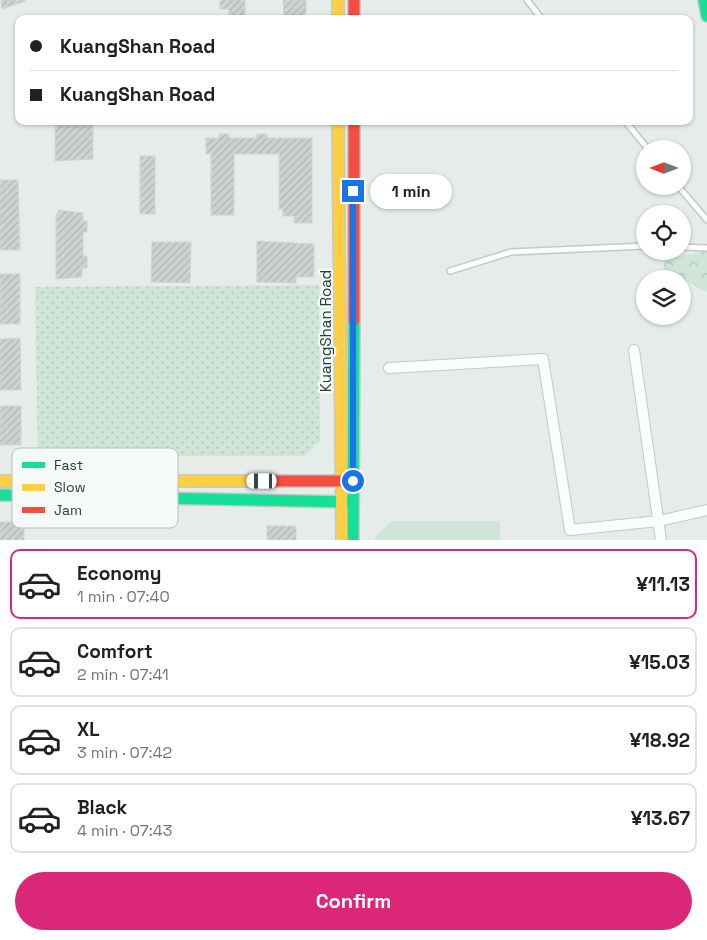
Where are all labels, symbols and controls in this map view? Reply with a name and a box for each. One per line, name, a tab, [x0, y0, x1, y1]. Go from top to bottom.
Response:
text: KuangShan Road	[60, 34, 215, 59]
text: KuangShan Road	[60, 82, 215, 107]
north arrow	[636, 140, 691, 195]
map controls	[636, 140, 691, 325]
callout: 1 min	[370, 174, 453, 208]
route end	[342, 180, 364, 202]
text: 1 min	[391, 181, 431, 202]
button: locate	[636, 205, 691, 260]
street label: KuangShan Road	[316, 270, 335, 392]
button: layers	[636, 270, 691, 325]
legend	[12, 448, 178, 528]
text: Fast	[54, 456, 83, 474]
route start	[342, 470, 364, 492]
car	[247, 474, 277, 489]
text: Slow	[54, 478, 86, 496]
text: Jam	[54, 501, 82, 519]
text: Economy	[77, 561, 161, 586]
icon: car	[17, 562, 62, 607]
text: ¥11.13	[636, 572, 690, 597]
text: 1 min · 07:40	[77, 586, 170, 607]
text: Comfort	[77, 639, 153, 664]
icon: car	[17, 640, 62, 685]
text: ¥15.03	[629, 650, 690, 675]
text: 2 min · 07:41	[77, 664, 169, 685]
text: XL	[77, 717, 100, 742]
icon: car	[17, 718, 62, 763]
text: ¥18.92	[630, 728, 690, 753]
text: 3 min · 07:42	[77, 742, 172, 763]
text: Black	[77, 795, 127, 820]
icon: car	[17, 796, 62, 841]
text: ¥13.67	[631, 806, 690, 831]
text: 4 min · 07:43	[77, 820, 173, 841]
button: Confirm	[15, 872, 692, 930]

